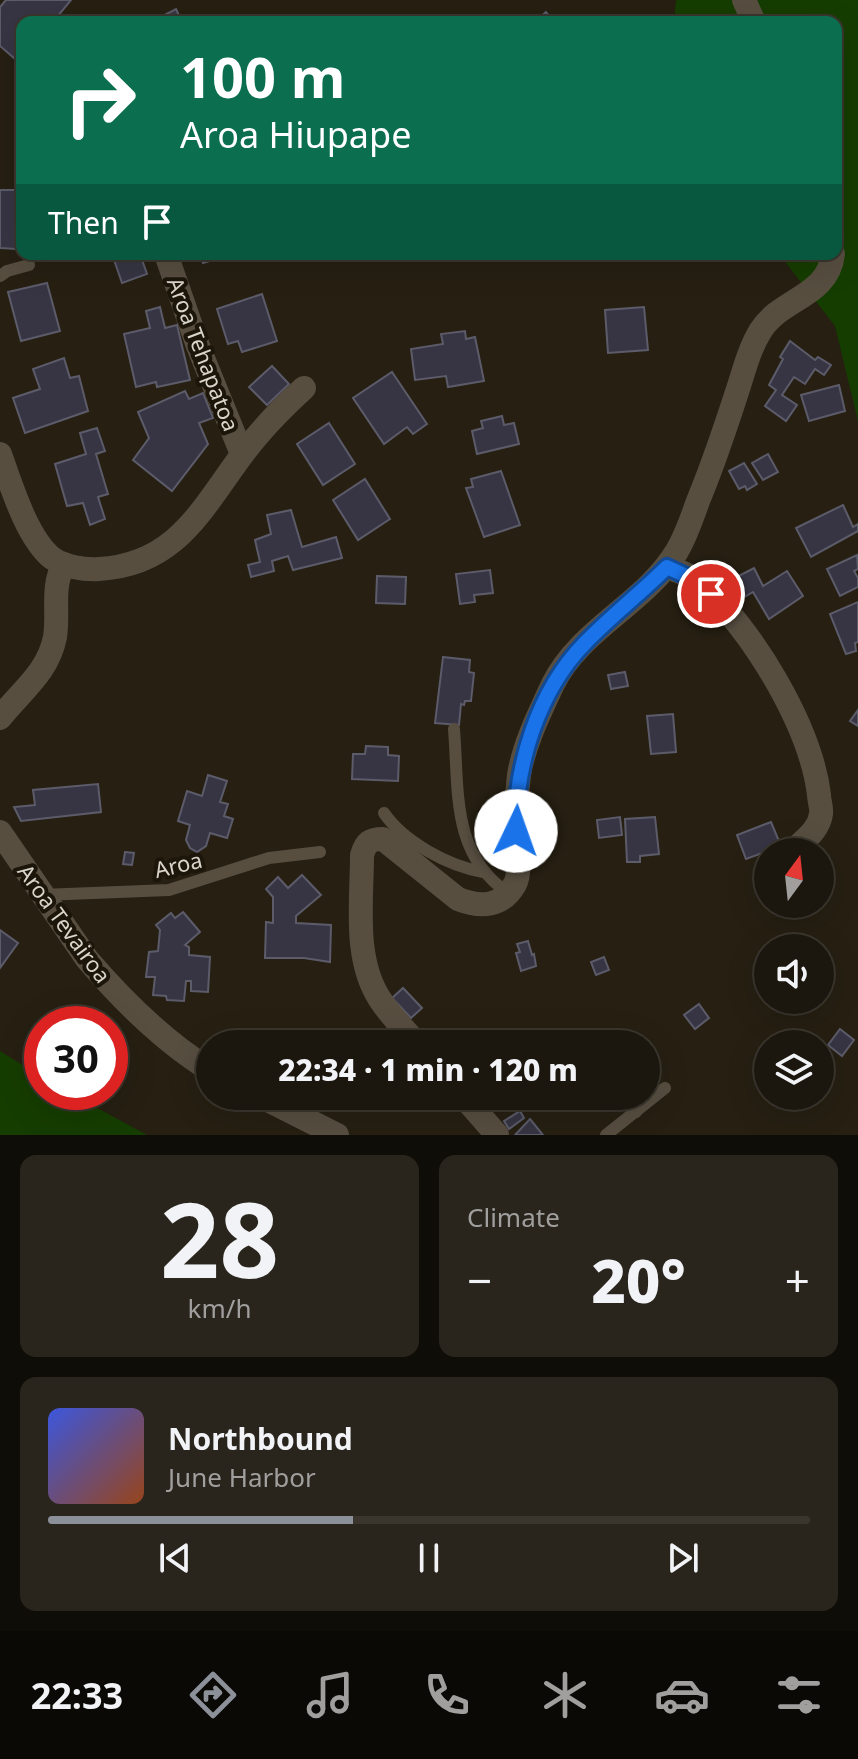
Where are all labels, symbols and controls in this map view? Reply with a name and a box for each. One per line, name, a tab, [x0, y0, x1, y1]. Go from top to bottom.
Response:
text: 100 m	[180, 38, 345, 114]
icon: right	[48, 48, 152, 152]
text: Aroa Hiupape	[180, 110, 411, 159]
icon: arrive	[135, 200, 179, 244]
text: Then	[48, 202, 119, 243]
street label: Aroa Tehapatoa	[161, 273, 247, 435]
pin	[677, 560, 745, 628]
icon: arrive	[689, 572, 733, 616]
position arrow	[474, 789, 558, 873]
north arrow	[754, 838, 834, 918]
map controls	[754, 838, 834, 1110]
street label: Aroa	[151, 844, 205, 884]
street label: Aroa Tevairoa	[12, 857, 118, 989]
button: sound	[754, 934, 834, 1014]
speed limit sign: 30	[24, 1006, 128, 1110]
button: layers	[754, 1030, 834, 1110]
text: 22:34 · 1 min · 120 m	[278, 1049, 578, 1090]
text: 28	[160, 1167, 279, 1308]
text: Climate	[467, 1199, 560, 1235]
text: 20°	[591, 1239, 686, 1321]
text: −	[467, 1250, 492, 1310]
text: +	[785, 1250, 810, 1310]
text: km/h	[188, 1290, 251, 1326]
text: Northbound	[168, 1418, 353, 1459]
text: June Harbor	[168, 1459, 316, 1495]
icon: previous	[153, 1536, 197, 1580]
icon: pause	[407, 1536, 451, 1580]
icon: next	[661, 1536, 705, 1580]
icon: directions	[185, 1667, 241, 1723]
icon: music	[302, 1667, 358, 1723]
icon: phone	[419, 1667, 475, 1723]
icon: climate	[537, 1667, 593, 1723]
icon: car	[654, 1667, 710, 1723]
icon: filters	[771, 1667, 827, 1723]
text: 22:33	[31, 1671, 123, 1720]

